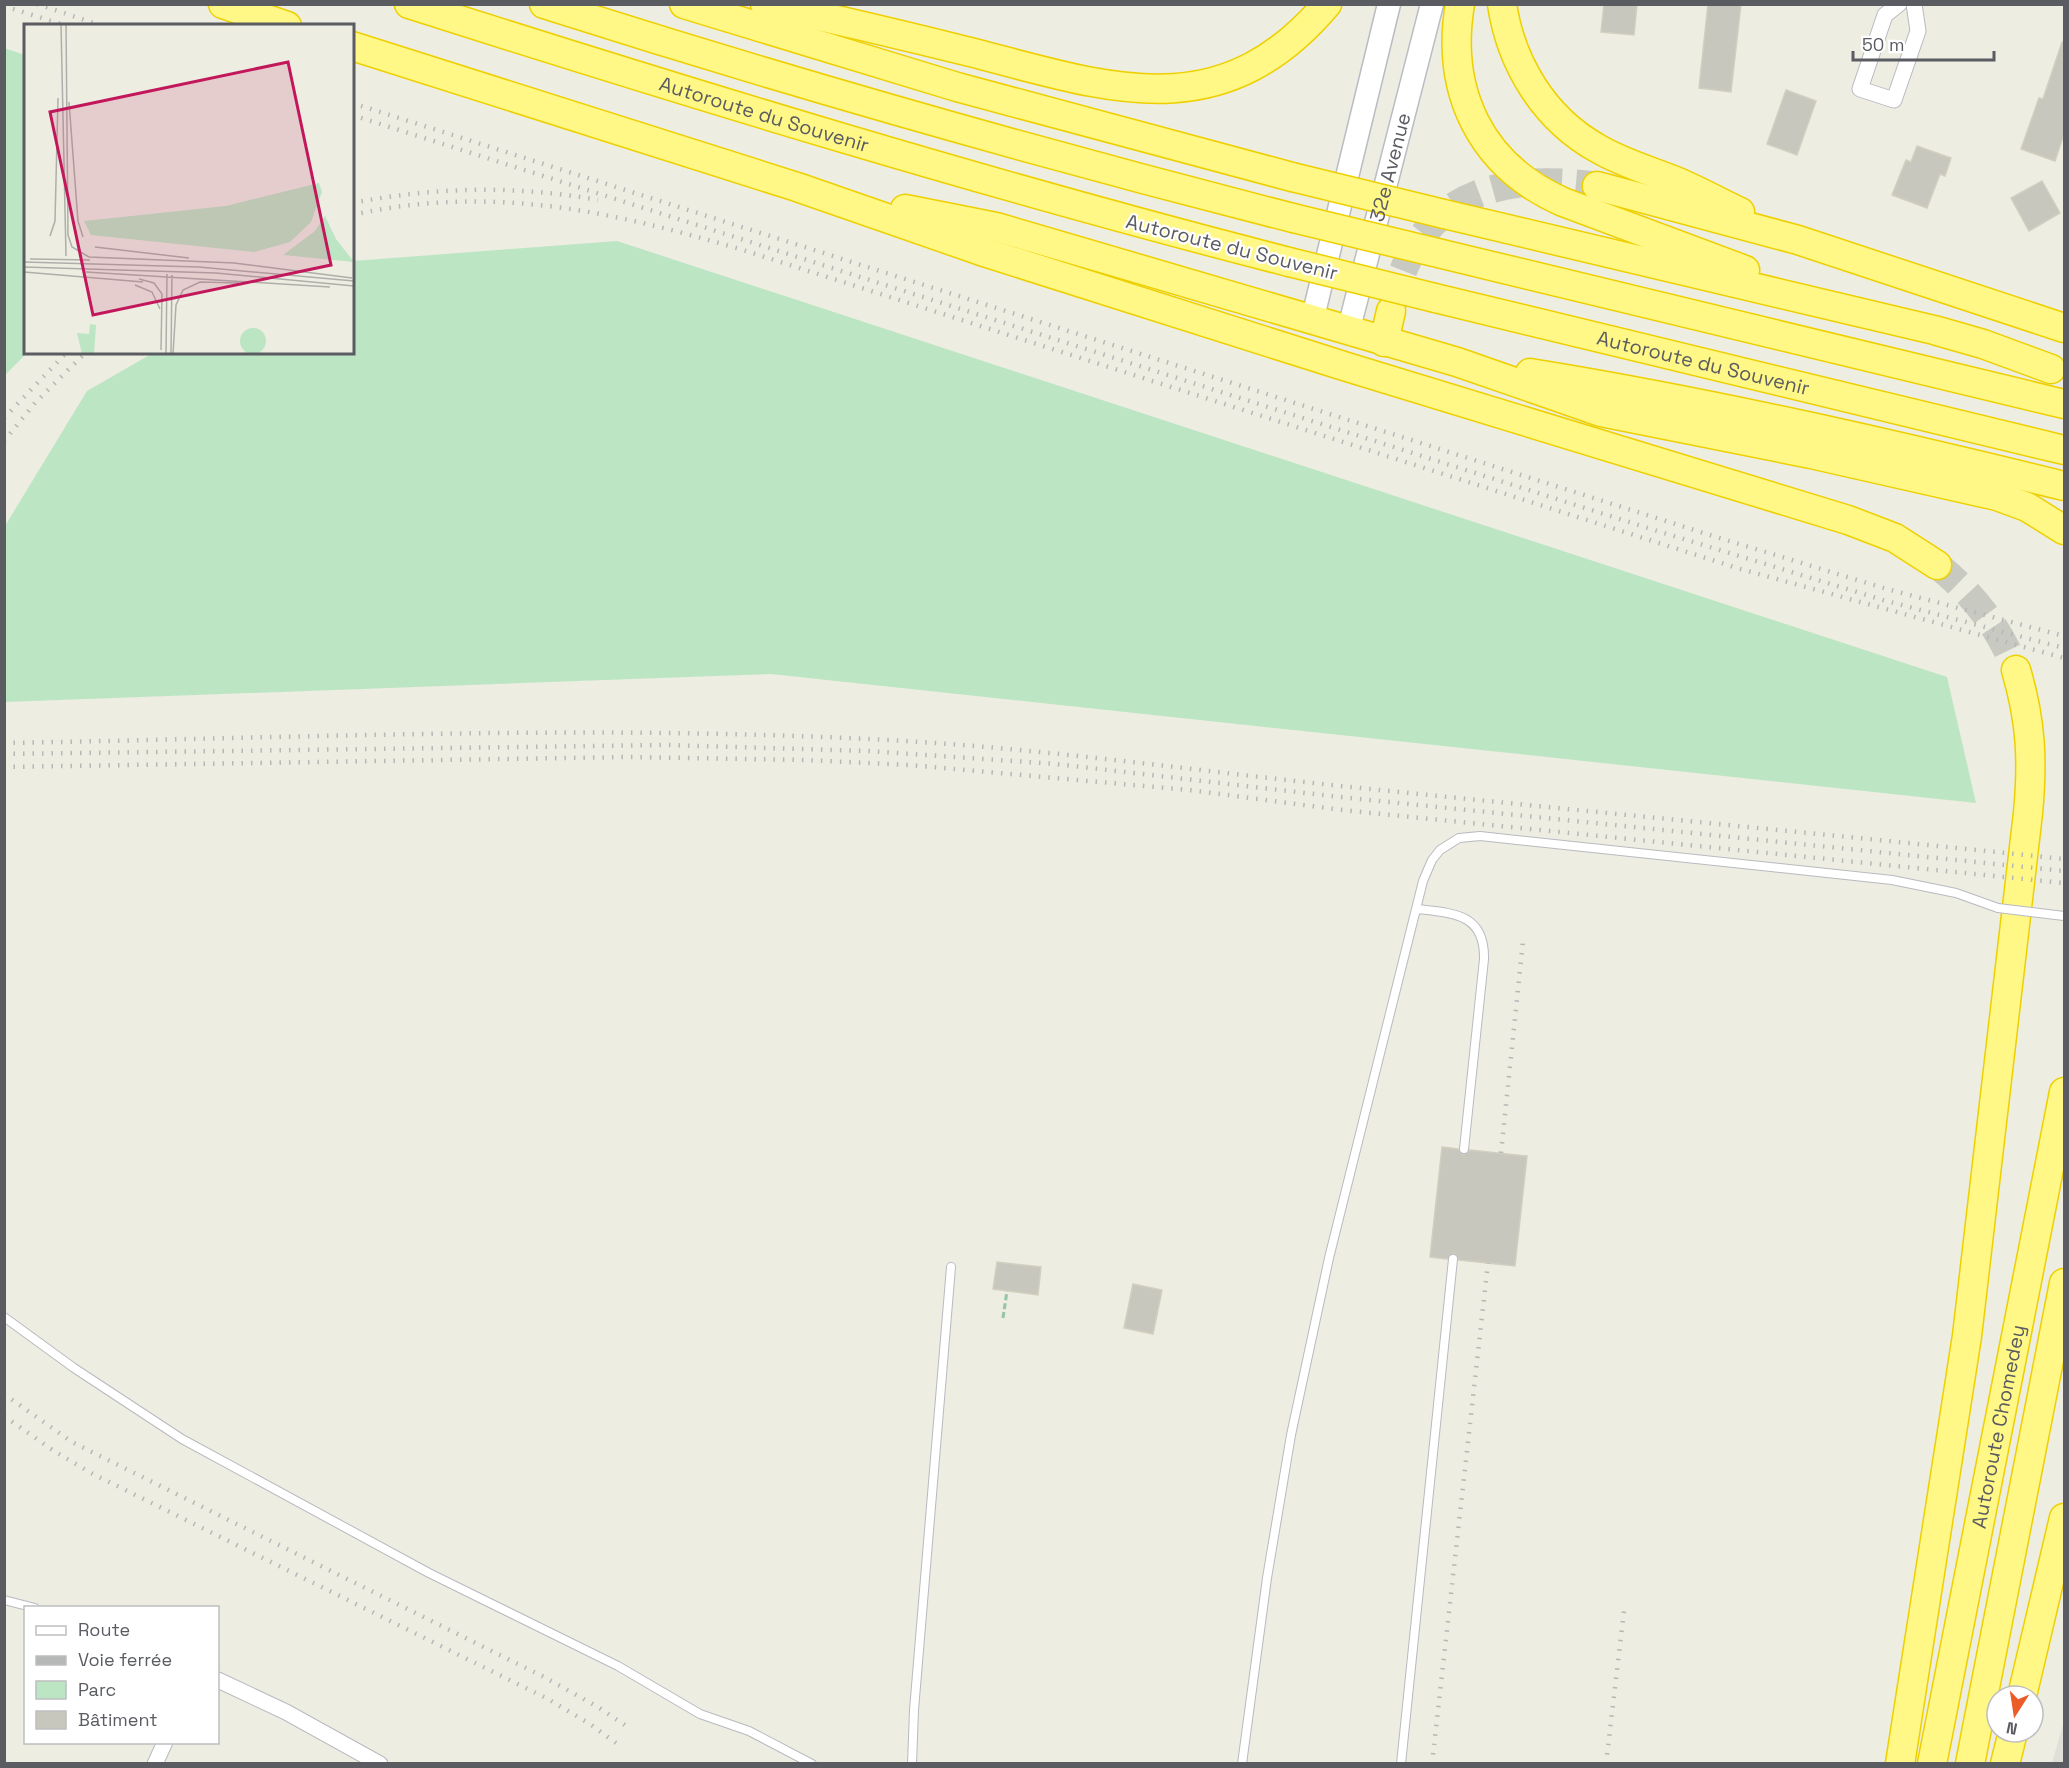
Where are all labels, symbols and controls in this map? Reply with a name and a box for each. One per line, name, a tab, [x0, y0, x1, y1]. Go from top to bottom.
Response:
inset map	[24, 24, 354, 354]
scale bar	[1853, 24, 1994, 62]
text: 50 m	[1862, 33, 1904, 56]
street label: Autoroute du Souvenir	[656, 70, 872, 158]
street label: 32e Avenue	[1364, 110, 1417, 225]
street label: Autoroute du Souvenir	[1123, 208, 1341, 286]
street label: Autoroute du Souvenir	[1594, 325, 1812, 401]
street label: Autoroute Chomedey	[1966, 1322, 2031, 1531]
legend	[24, 1606, 219, 1744]
text: Route	[78, 1618, 130, 1641]
text: Voie ferrée	[78, 1648, 172, 1671]
text: Parc	[78, 1678, 116, 1701]
north arrow	[1985, 1684, 2045, 1744]
text: Bâtiment	[78, 1708, 158, 1731]
text: N	[2005, 1717, 2019, 1740]

